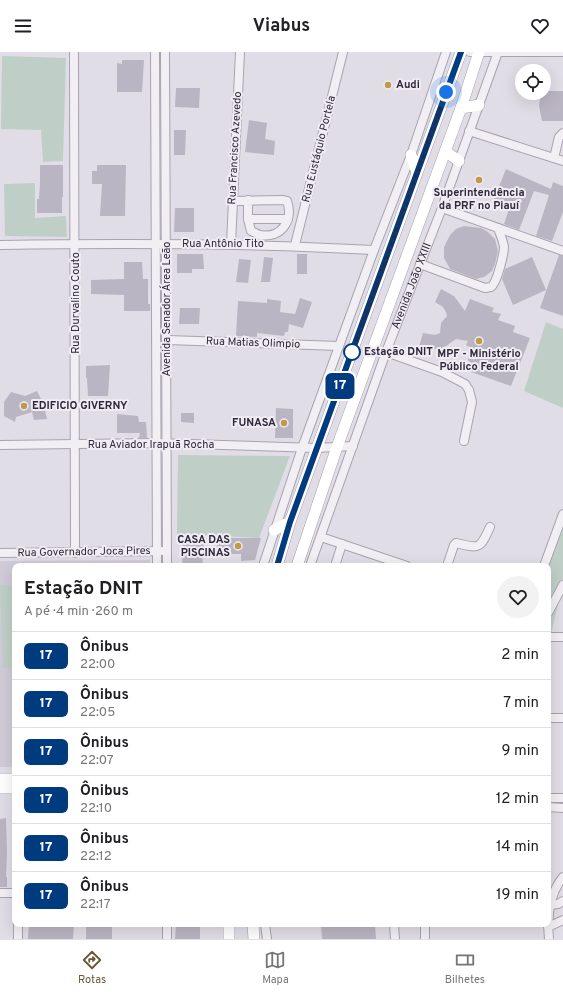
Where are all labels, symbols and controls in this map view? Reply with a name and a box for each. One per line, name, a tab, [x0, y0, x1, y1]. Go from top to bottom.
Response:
icon: menu	[12, 15, 34, 37]
text: Viabus	[253, 15, 310, 38]
icon: heart	[529, 15, 551, 37]
map controls	[515, 64, 551, 100]
button: locate	[515, 64, 551, 100]
place label: Audi	[396, 78, 420, 92]
marker: Audi	[383, 80, 393, 90]
your location	[436, 82, 456, 102]
street label: Rua Francisco Azevedo	[225, 91, 245, 205]
street label: Rua Eustáquio Portela	[299, 94, 339, 204]
marker: Superintendência da PRF no Piauí	[474, 175, 484, 185]
place label: Superintendência da PRF no Piauí	[433, 186, 525, 213]
street label: Rua Antônio Tito	[182, 237, 264, 251]
street label: Avenida Senador Área Leão	[159, 241, 174, 377]
street label: Avenida João XXIII	[389, 241, 435, 331]
street label: Rua Durvalino Couto	[69, 252, 83, 354]
street label: Rua Matias Olimpio	[206, 334, 300, 352]
marker: MPF - Ministério Público Federal	[474, 336, 484, 346]
marker: Estação DNIT	[343, 343, 361, 361]
place label: Estação DNIT	[364, 345, 433, 359]
place label: MPF - Ministério Público Federal	[437, 347, 521, 374]
line badge: 17	[322, 373, 358, 399]
text: 17	[333, 377, 347, 394]
place label: EDIFICIO GIVERNY	[32, 399, 128, 413]
marker: EDIFICIO GIVERNY	[19, 401, 29, 411]
place label: FUNASA	[232, 416, 276, 430]
marker: FUNASA	[279, 418, 289, 428]
street label: Rua Aviador Irapuã Rocha	[88, 438, 214, 452]
place label: CASA DAS PISCINAS	[177, 533, 230, 560]
marker: CASA DAS PISCINAS	[233, 541, 243, 551]
street label: Rua Governador Joca Pires	[17, 544, 151, 560]
button: heart	[497, 576, 539, 618]
text: Estação DNIT	[24, 577, 143, 601]
text: A pé · 4 min · 260 m	[24, 604, 133, 620]
text: Ônibus	[80, 638, 129, 657]
text: 2 min	[501, 646, 539, 665]
text: 17	[39, 647, 53, 664]
text: 22:00	[80, 657, 115, 673]
text: Ônibus	[80, 686, 129, 705]
text: 7 min	[503, 694, 539, 713]
text: 17	[39, 695, 53, 712]
text: 22:05	[80, 705, 115, 721]
text: Ônibus	[80, 734, 129, 753]
text: 9 min	[502, 742, 539, 761]
text: 17	[39, 743, 53, 760]
text: 22:07	[80, 753, 114, 769]
text: Ônibus	[80, 782, 129, 801]
text: 12 min	[496, 790, 539, 809]
text: 17	[39, 791, 53, 808]
text: 22:10	[80, 801, 112, 817]
text: Ônibus	[80, 830, 129, 849]
text: 14 min	[496, 838, 539, 857]
text: 17	[39, 839, 53, 856]
text: 22:12	[80, 849, 112, 865]
text: Ônibus	[80, 878, 129, 897]
text: 19 min	[496, 886, 539, 905]
text: 17	[39, 887, 53, 904]
text: 22:17	[80, 897, 110, 913]
tab: Rotas	[78, 949, 106, 987]
tab: Mapa	[262, 949, 289, 987]
tab: Bilhetes	[445, 949, 485, 987]

